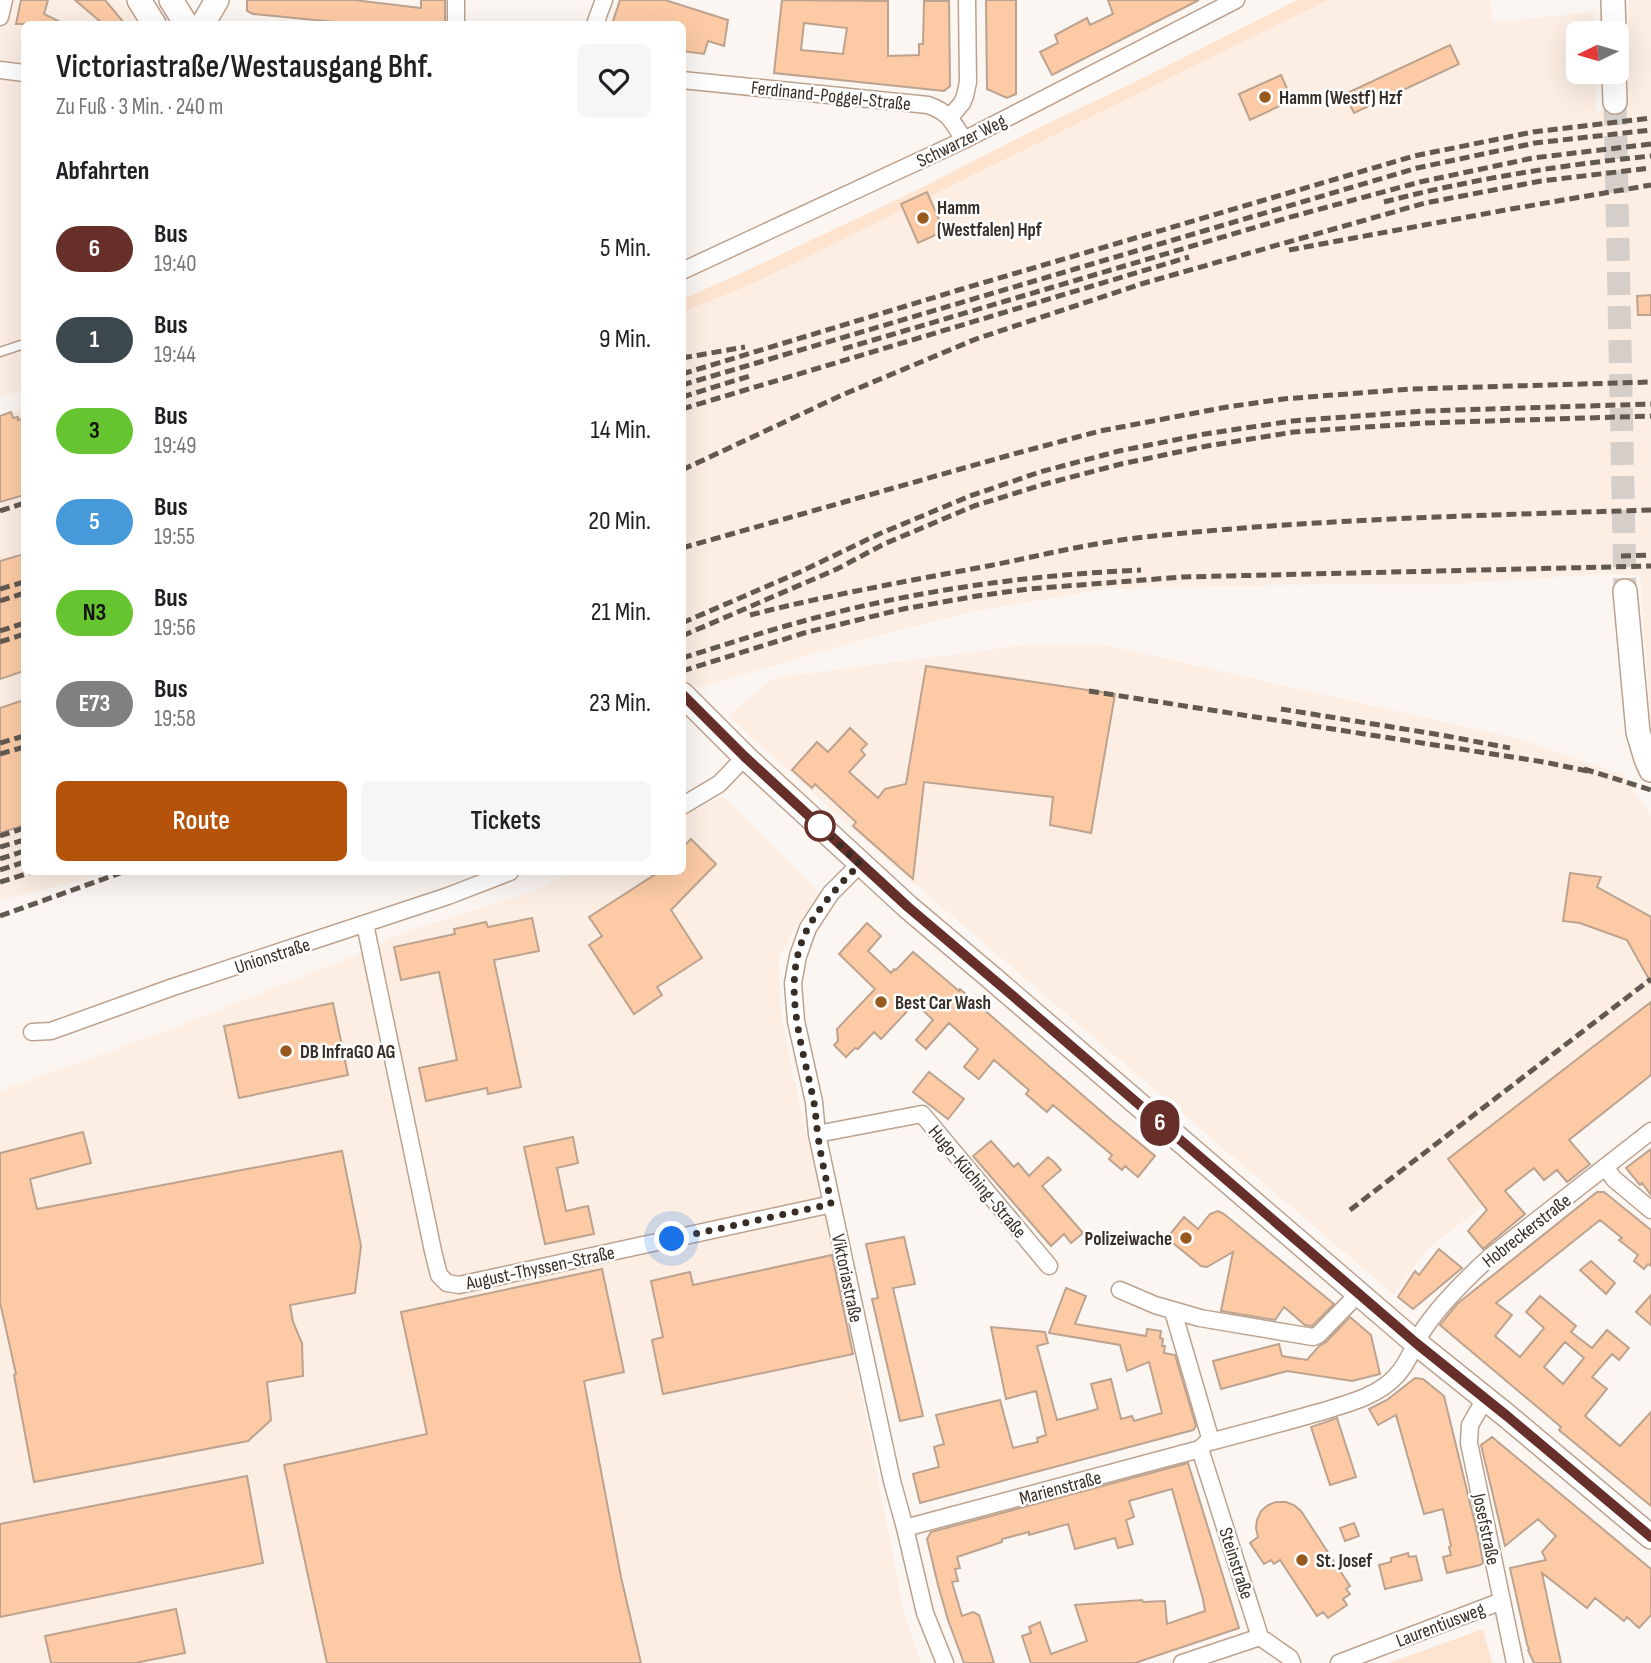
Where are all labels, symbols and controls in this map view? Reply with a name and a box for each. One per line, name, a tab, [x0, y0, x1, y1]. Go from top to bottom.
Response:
north arrow	[1566, 21, 1629, 84]
map controls	[1566, 21, 1629, 84]
button: heart	[577, 44, 651, 118]
text: Victoriastraße/Westausgang Bhf.	[56, 47, 433, 87]
street label: Ferdinand-Poggel-Straße	[750, 77, 912, 116]
place label: Hamm (Westf) Hzf	[1279, 87, 1403, 110]
marker: Hamm (Westf) Hzf	[1257, 89, 1273, 105]
text: Zu Fuß · 3 Min. · 240 m	[56, 93, 223, 121]
street label: Schwarzer Weg	[913, 110, 1011, 173]
text: Abfahrten	[56, 156, 149, 187]
place label: Hamm (Westfalen) Hpf	[937, 197, 1043, 242]
marker: Hamm (Westfalen) Hpf	[915, 210, 931, 226]
text: Bus	[154, 219, 188, 250]
text: 5 Min.	[600, 233, 651, 264]
text: 6	[89, 234, 100, 263]
text: 19:40	[154, 250, 196, 278]
text: Bus	[154, 310, 188, 341]
text: 9 Min.	[599, 324, 651, 355]
text: 1	[90, 325, 99, 354]
text: 19:44	[154, 341, 196, 369]
text: Bus	[154, 401, 188, 432]
text: 14 Min.	[591, 415, 651, 446]
text: 3	[89, 416, 100, 445]
text: 19:49	[154, 432, 196, 460]
text: Bus	[154, 492, 188, 523]
text: 20 Min.	[588, 506, 651, 537]
text: 5	[89, 507, 100, 536]
text: 19:55	[154, 523, 195, 551]
text: Bus	[154, 583, 188, 614]
text: 21 Min.	[591, 597, 651, 628]
text: N3	[83, 598, 106, 627]
text: 19:56	[154, 614, 196, 642]
text: Bus	[154, 674, 188, 705]
text: 23 Min.	[589, 688, 651, 719]
text: E73	[79, 689, 110, 718]
text: 19:58	[154, 705, 196, 733]
button: Route	[56, 781, 347, 861]
button: Tickets	[361, 781, 651, 861]
unlabelled marker	[805, 811, 835, 841]
street label: Unionstraße	[232, 933, 313, 979]
place label: Best Car Wash	[895, 992, 991, 1015]
marker: Best Car Wash	[873, 994, 889, 1010]
place label: DB InfraGO AG	[300, 1041, 395, 1064]
marker: DB InfraGO AG	[278, 1043, 294, 1059]
line badge: 6	[1137, 1100, 1183, 1146]
text: 6	[1154, 1108, 1166, 1137]
street label: Hugo-Küching-Straße	[923, 1121, 1031, 1243]
street label: Hobreckerstraße	[1478, 1189, 1576, 1273]
your location	[654, 1221, 689, 1256]
place label: Polizeiwache	[1085, 1228, 1172, 1251]
marker: Polizeiwache	[1178, 1230, 1194, 1246]
street label: Viktoriastraße	[826, 1232, 867, 1325]
street label: August-Thyssen-Straße	[463, 1241, 617, 1296]
street label: Marienstraße	[1017, 1466, 1104, 1510]
street label: Josefstraße	[1467, 1491, 1504, 1567]
street label: Steinstraße	[1213, 1525, 1258, 1602]
place label: St. Josef	[1316, 1550, 1373, 1573]
marker: St. Josef	[1294, 1552, 1310, 1568]
street label: Laurentiusweg	[1393, 1598, 1489, 1653]

